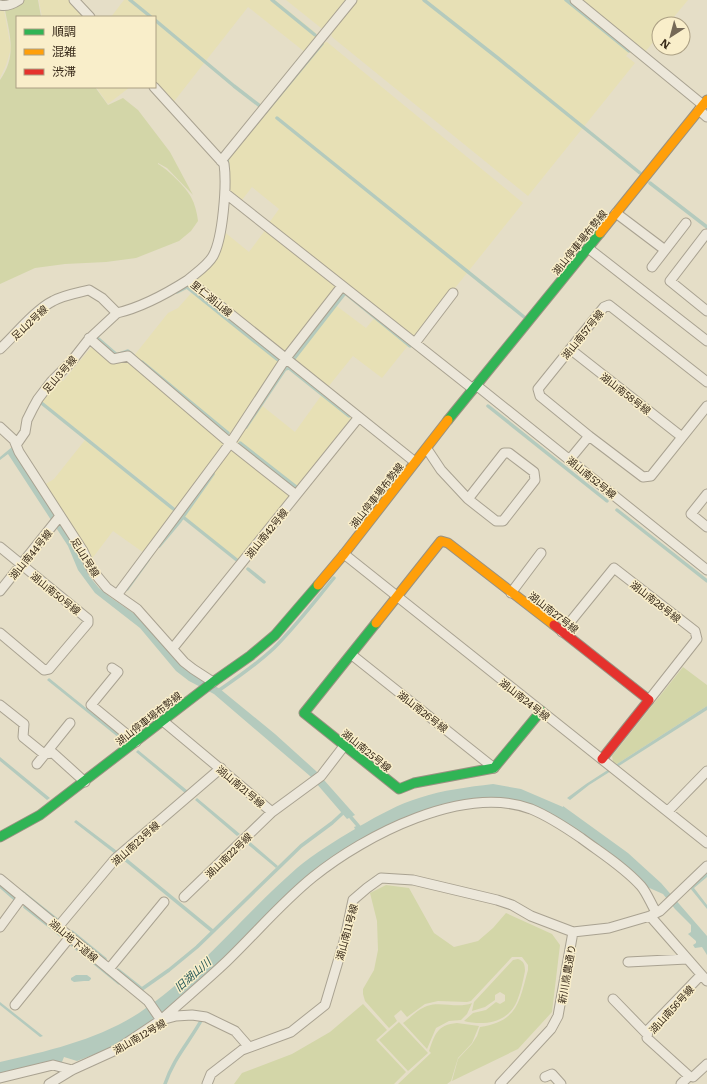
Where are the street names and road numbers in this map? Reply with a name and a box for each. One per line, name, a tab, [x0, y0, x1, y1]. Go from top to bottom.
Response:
street label: 湖山停車場布勢線	[548, 206, 610, 278]
street label: 里仁湖山線	[188, 276, 236, 320]
street label: 足山2号線	[7, 301, 51, 343]
street label: 湖山南57号線	[557, 306, 607, 362]
street label: 足山3号線	[38, 352, 80, 396]
street label: 湖山南58号線	[598, 368, 654, 418]
street label: 湖山南52号線	[564, 452, 620, 502]
street label: 湖山停車場布勢線	[345, 459, 407, 531]
street label: 湖山南42号線	[241, 505, 291, 561]
street label: 湖山南44号線	[5, 526, 55, 582]
street label: 足山1号線	[68, 534, 104, 580]
street label: 湖山南50号線	[28, 568, 84, 618]
street label: 湖山南28号線	[628, 576, 684, 626]
street label: 湖山南27号線	[526, 588, 582, 636]
street label: 湖山南24号線	[497, 674, 553, 724]
street label: 湖山南26号線	[395, 686, 451, 736]
street label: 湖山停車場布勢線	[112, 687, 184, 749]
street label: 湖山南25号線	[339, 725, 395, 775]
street label: 湖山南21号線	[214, 761, 268, 811]
street label: 湖山南23号線	[108, 817, 162, 869]
street label: 湖山南22号線	[201, 829, 255, 881]
street label: 湖山南11号線	[331, 902, 361, 962]
street label: 湖山地下道線	[46, 915, 102, 965]
street label: 新川鳥農通り	[553, 943, 579, 1005]
street label: 湖山南56号線	[645, 982, 697, 1036]
street label: 湖山南12号線	[110, 1015, 168, 1057]

